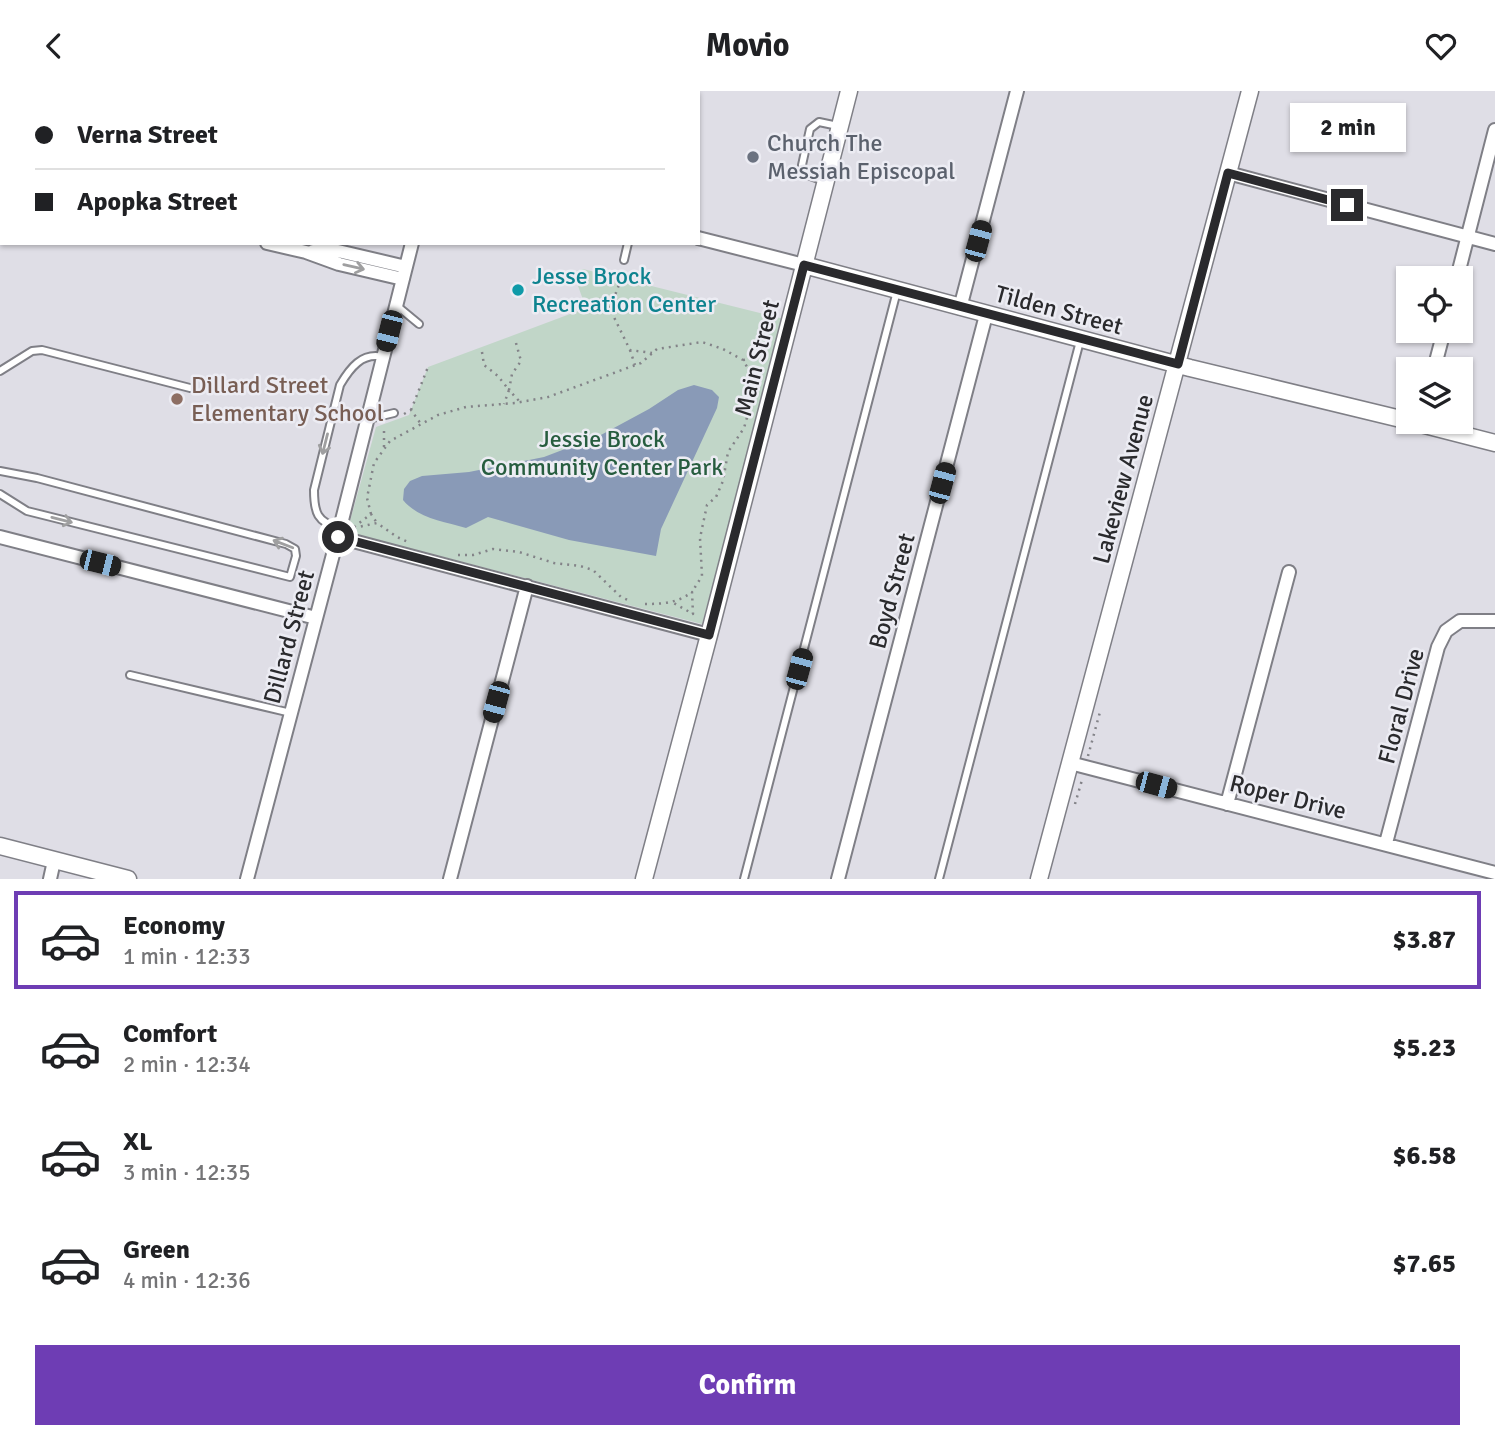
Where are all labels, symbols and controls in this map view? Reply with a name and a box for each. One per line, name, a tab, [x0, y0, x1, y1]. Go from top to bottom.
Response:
text: Movio	[705, 26, 790, 65]
icon: back	[35, 27, 73, 65]
icon: heart	[1422, 27, 1460, 65]
callout: 2 min	[1289, 103, 1405, 152]
text: 2 min	[1320, 113, 1376, 142]
text: Verna Street	[77, 119, 218, 151]
place label: Church The Messiah Episcopal	[767, 128, 955, 186]
marker: Church The Messiah Episcopal	[745, 149, 761, 165]
text: Apopka Street	[77, 186, 238, 218]
route end	[1331, 189, 1363, 221]
car	[963, 218, 994, 264]
one-way arrow	[342, 261, 365, 274]
place label: Jesse Brock Recreation Center	[532, 261, 716, 319]
map controls	[1396, 266, 1473, 434]
button: locate	[1396, 266, 1473, 343]
street label: Tilden Street	[992, 279, 1126, 341]
marker: Jesse Brock Recreation Center	[510, 282, 526, 298]
street label: Main Street	[728, 297, 786, 419]
car	[374, 308, 405, 354]
button: layers	[1396, 357, 1473, 434]
place label: Dillard Street Elementary School	[191, 370, 384, 428]
marker: Dillard Street Elementary School	[169, 391, 185, 407]
street label: Lakeview Avenue	[1086, 391, 1160, 567]
park label: Jessie Brock Community Center Park	[481, 424, 723, 482]
one-way arrow	[318, 432, 331, 455]
car	[927, 460, 958, 506]
one-way arrow	[50, 514, 73, 527]
route start	[322, 521, 354, 553]
street label: Boyd Street	[862, 530, 922, 652]
one-way arrow	[273, 537, 295, 550]
car	[78, 548, 123, 578]
street label: Dillard Street	[257, 567, 321, 707]
street label: Floral Drive	[1371, 645, 1431, 767]
car	[784, 646, 815, 692]
car	[481, 679, 512, 725]
street label: Roper Drive	[1227, 768, 1349, 826]
car	[1133, 769, 1180, 801]
icon: car	[39, 909, 102, 972]
text: Economy	[123, 910, 225, 942]
text: $3.87	[1392, 924, 1456, 956]
text: 1 min · 12:33	[123, 942, 251, 971]
icon: car	[39, 1017, 102, 1080]
text: Comfort	[123, 1018, 217, 1050]
text: $5.23	[1392, 1032, 1456, 1064]
text: 2 min · 12:34	[123, 1050, 251, 1079]
icon: car	[39, 1125, 102, 1188]
text: XL	[123, 1126, 153, 1158]
text: $6.58	[1392, 1140, 1456, 1172]
text: 3 min · 12:35	[123, 1158, 251, 1187]
icon: car	[39, 1233, 102, 1296]
text: Green	[123, 1234, 190, 1266]
text: $7.65	[1392, 1248, 1456, 1280]
text: 4 min · 12:36	[123, 1266, 251, 1295]
button: Confirm	[35, 1345, 1460, 1425]

